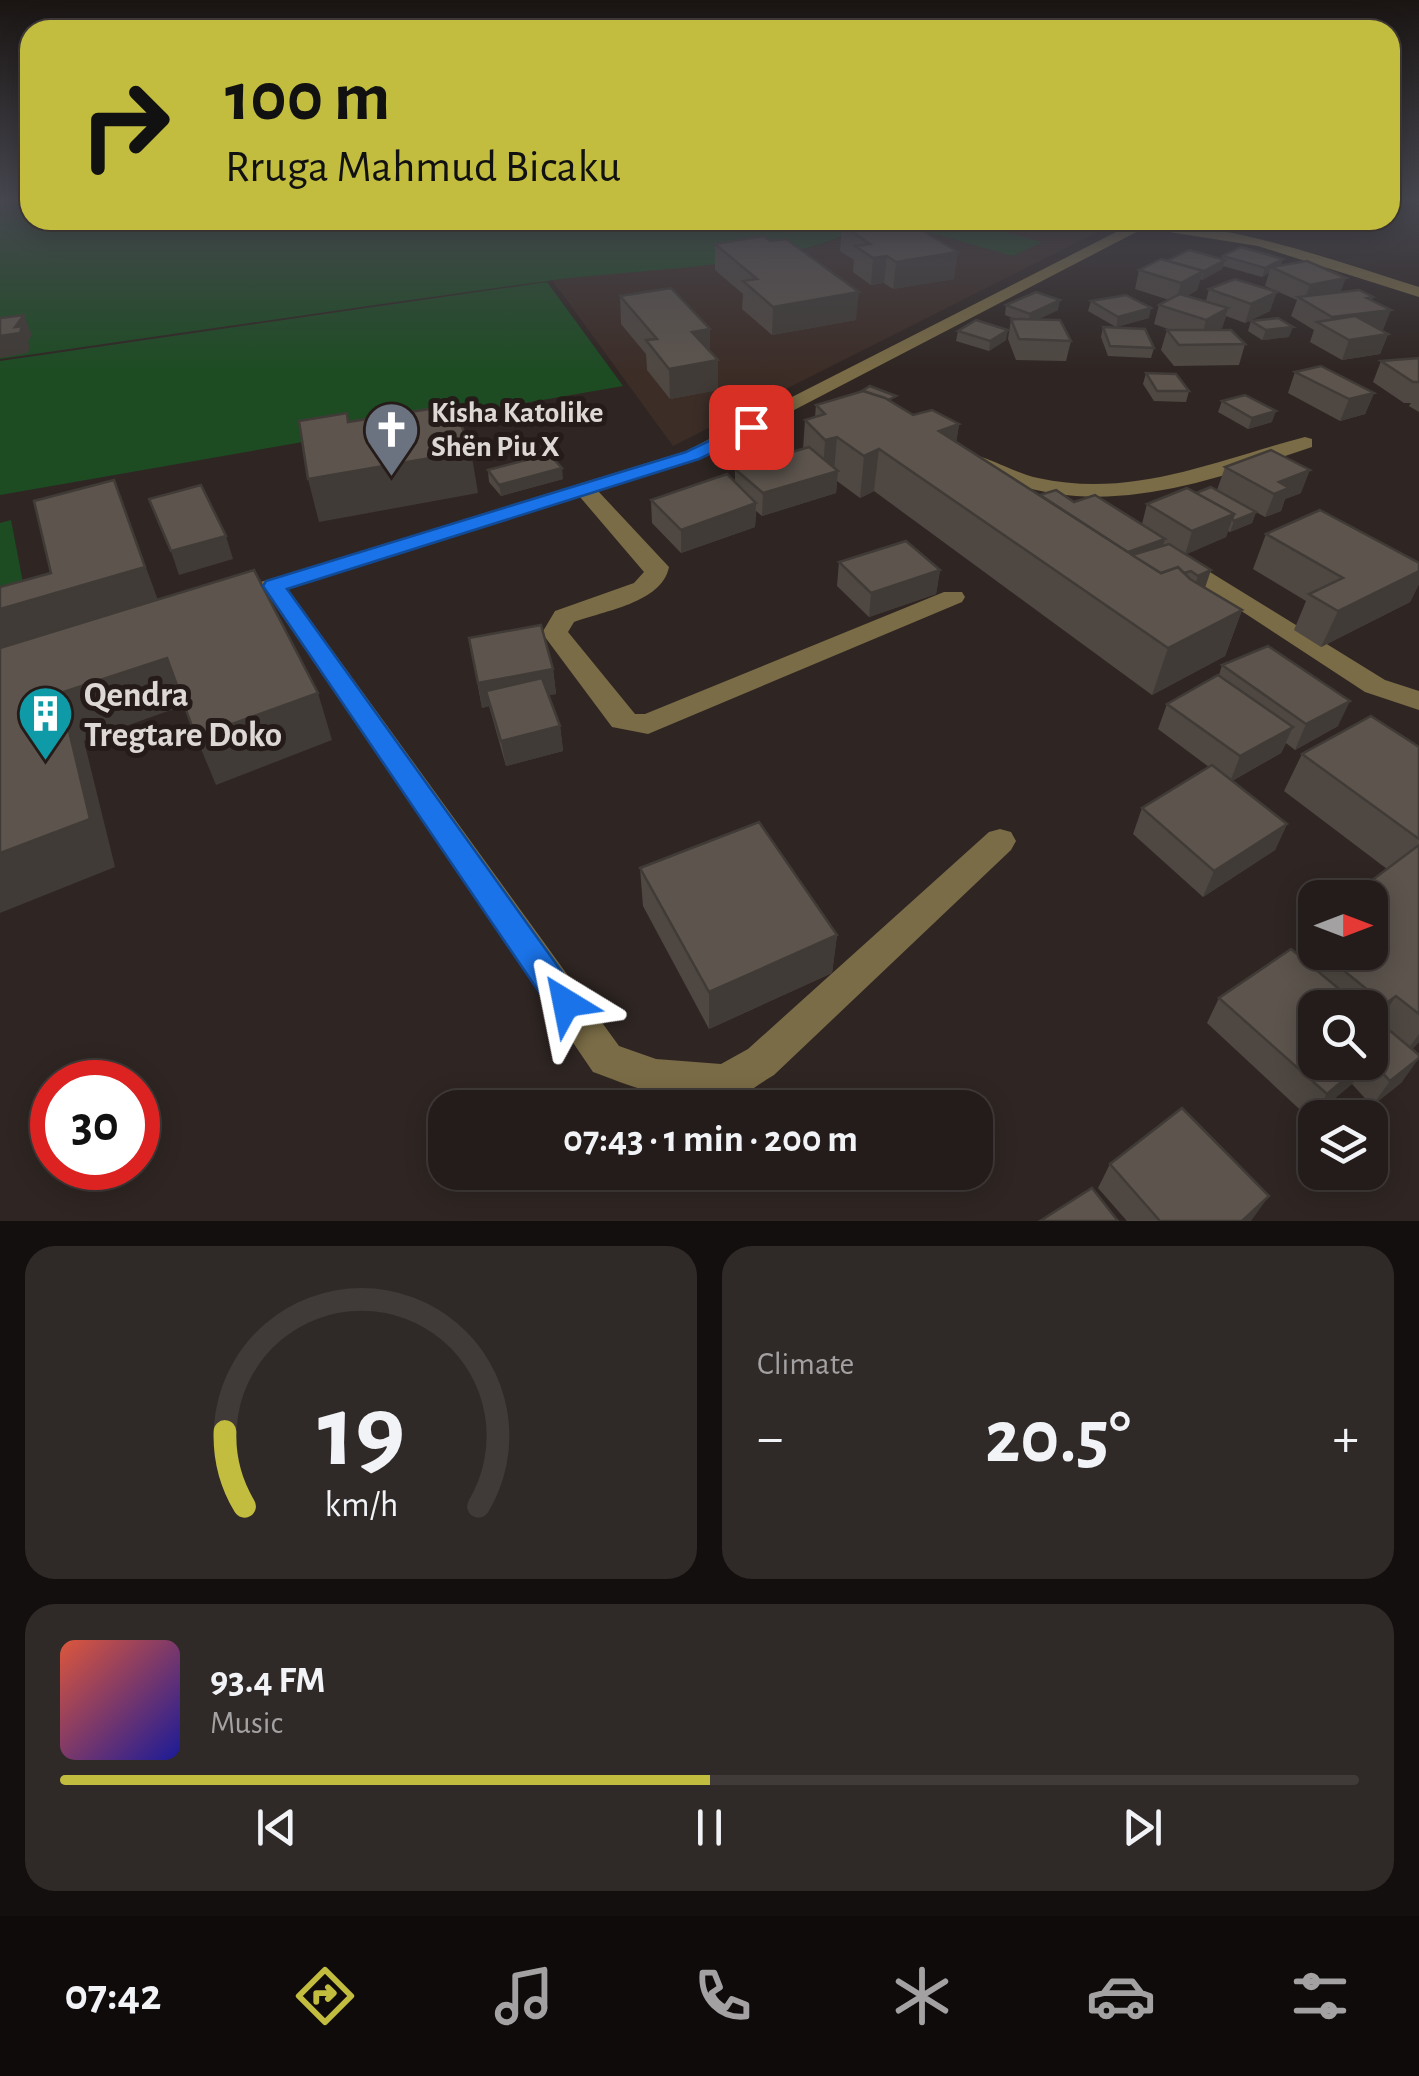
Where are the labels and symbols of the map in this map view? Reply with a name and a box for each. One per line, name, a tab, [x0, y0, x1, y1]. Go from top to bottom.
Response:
pin	[709, 385, 794, 470]
place label: Kisha Katolike Shën Piu X	[431, 398, 603, 462]
church icon: Kisha Katolike Shën Piu X	[362, 399, 422, 478]
place label: Qendra Tregtare Doko	[84, 678, 282, 753]
building icon: Qendra Tregtare Doko	[15, 684, 75, 763]
north arrow	[1298, 880, 1388, 970]
position arrow	[514, 951, 618, 1055]
speed limit sign: 30	[30, 1060, 160, 1190]

